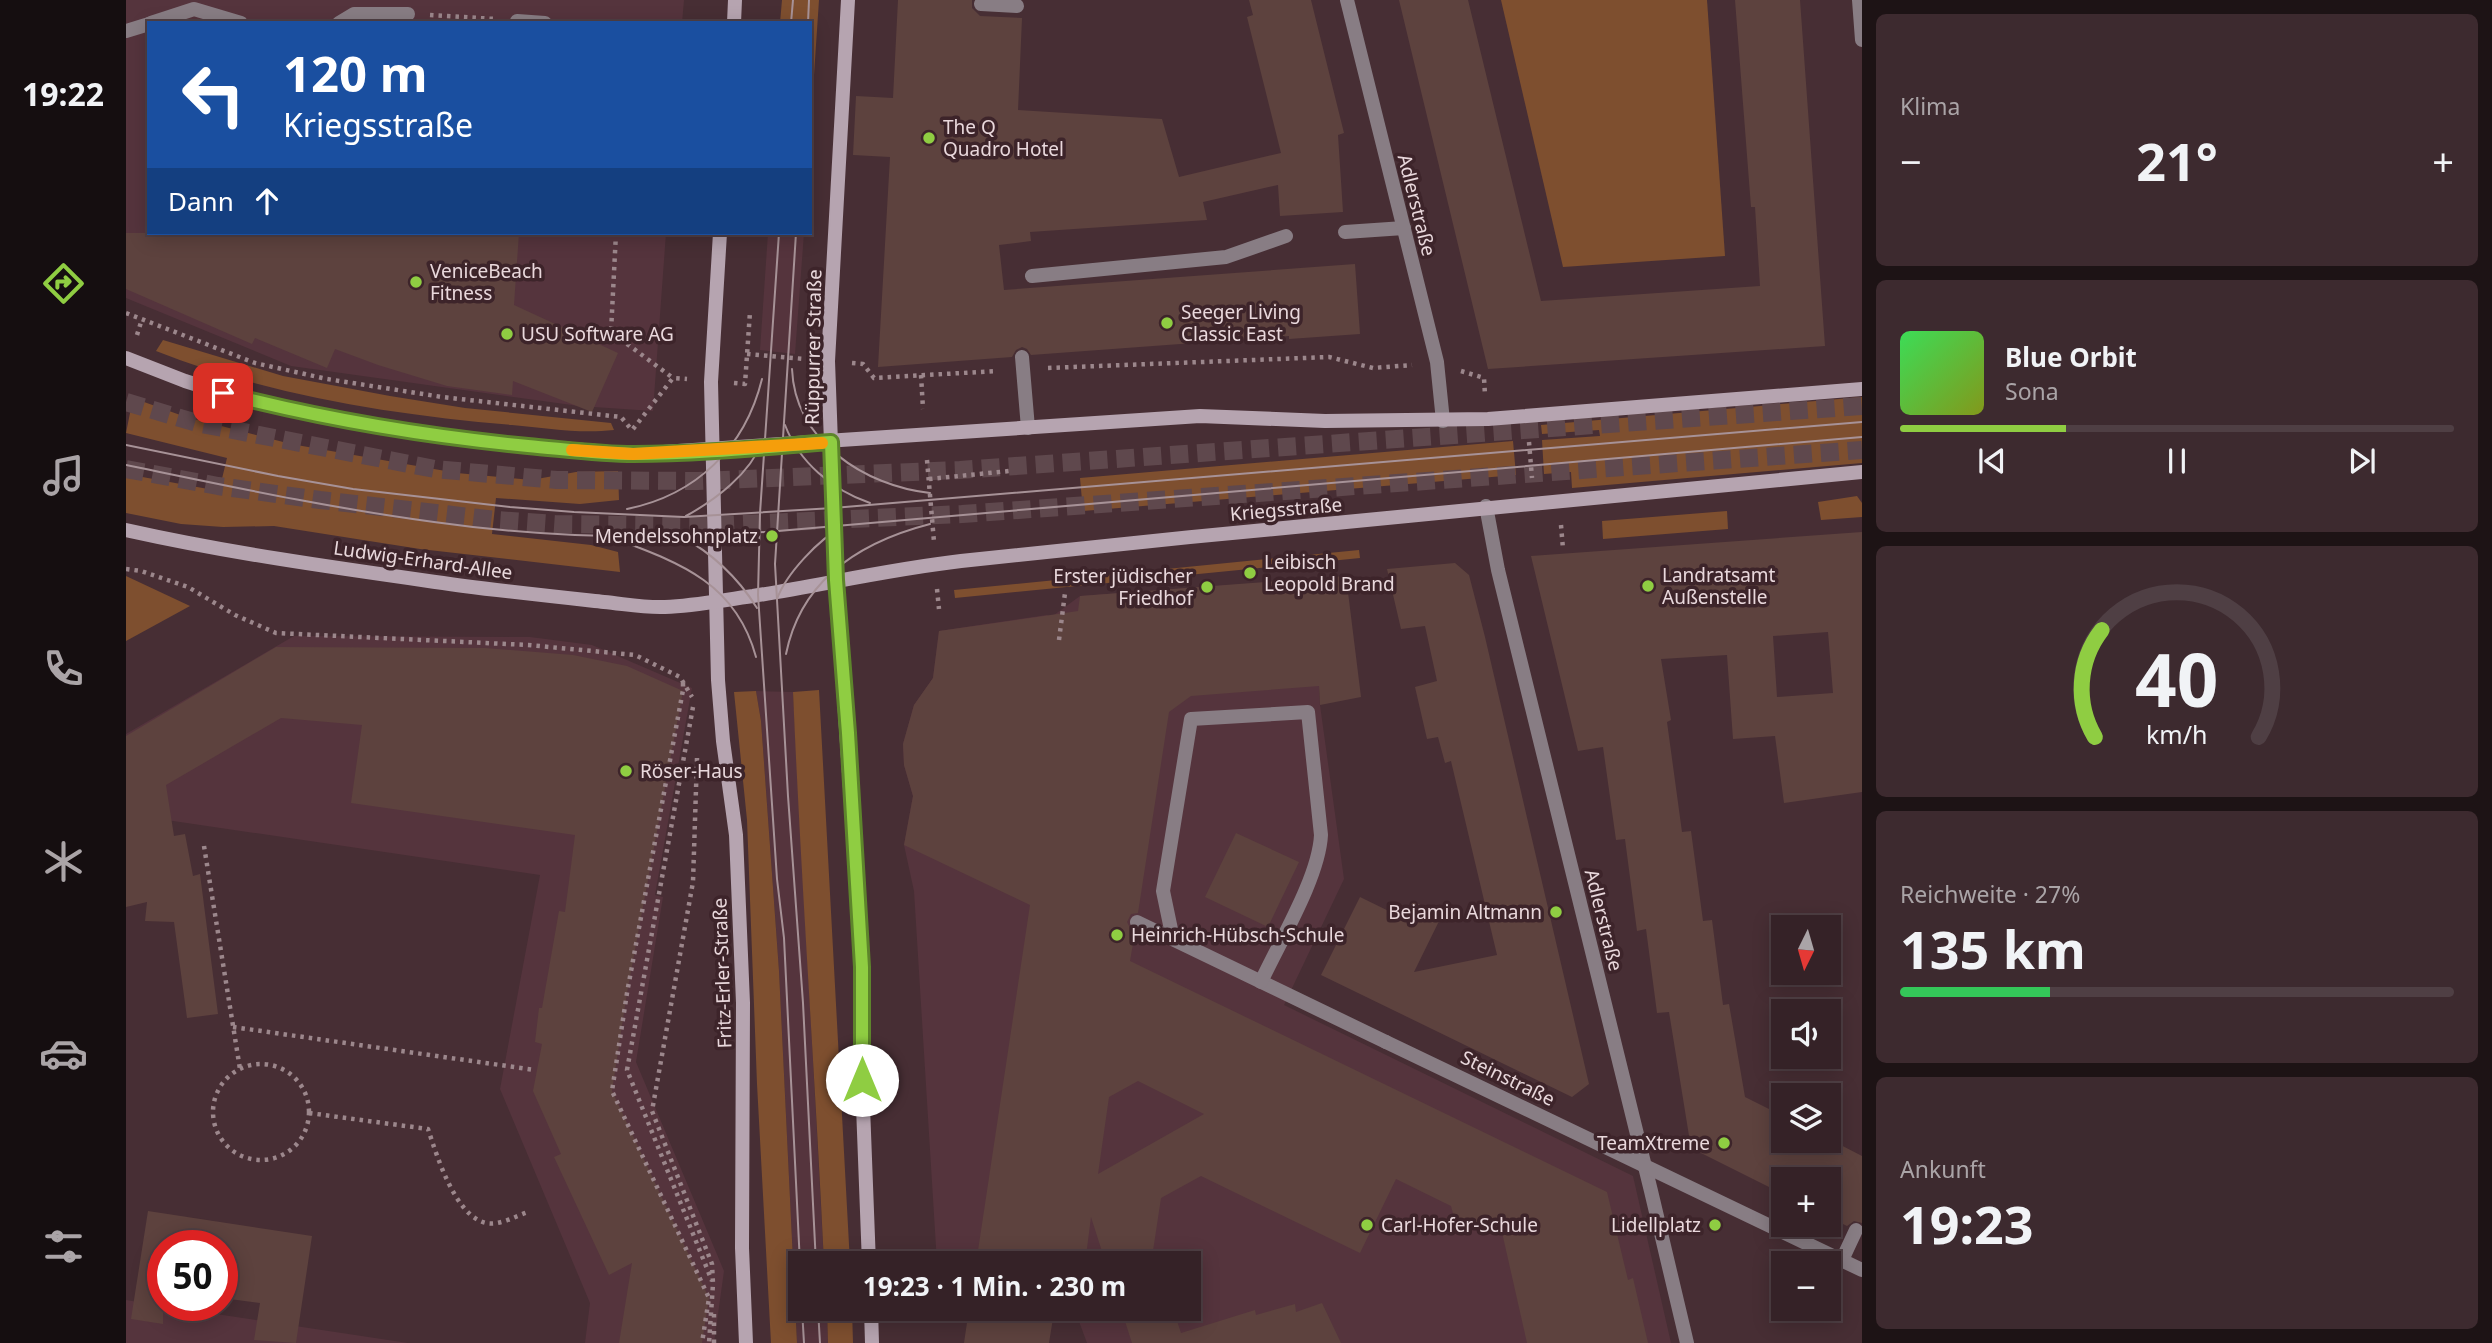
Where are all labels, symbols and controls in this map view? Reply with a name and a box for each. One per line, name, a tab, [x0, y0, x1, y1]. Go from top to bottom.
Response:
text: 120 m	[283, 40, 428, 106]
icon: left	[168, 49, 259, 140]
text: 19:22	[22, 72, 104, 115]
text: Klima	[1900, 90, 1961, 122]
text: Kriegsstraße	[283, 103, 473, 146]
place label: The Q Quadro Hotel	[943, 114, 1064, 162]
text: 21°	[2136, 125, 2218, 196]
marker: The Q Quadro Hotel	[921, 130, 937, 146]
text: −	[1900, 135, 1922, 187]
text: +	[2432, 135, 2454, 187]
street label: Adlerstraße	[1392, 151, 1442, 259]
icon: ahead	[248, 182, 286, 220]
text: Dann	[168, 183, 234, 219]
place label: VeniceBeach Fitness	[430, 258, 543, 306]
icon: directions	[39, 259, 88, 308]
street label: Rüppurrer Straße	[799, 269, 827, 425]
marker: VeniceBeach Fitness	[408, 274, 424, 290]
place label: Seeger Living Classic East	[1181, 299, 1301, 347]
marker: Seeger Living Classic East	[1159, 315, 1175, 331]
place label: USU Software AG	[521, 321, 674, 347]
marker: USU Software AG	[499, 326, 515, 342]
text: Blue Orbit	[2005, 339, 2137, 375]
pin	[193, 363, 253, 423]
icon: arrive	[204, 374, 242, 412]
text: Sona	[2005, 375, 2059, 407]
icon: previous	[1973, 442, 2011, 480]
icon: pause	[2158, 442, 2196, 480]
icon: next	[2343, 442, 2381, 480]
icon: music	[39, 451, 88, 500]
street label: Kriegsstraße	[1229, 491, 1343, 527]
place label: Mendelssohnplatz	[595, 523, 758, 549]
marker: Mendelssohnplatz	[764, 528, 780, 544]
street label: Ludwig-Erhard-Allee	[332, 535, 514, 585]
place label: Leibisch Leopold Brand	[1264, 549, 1395, 597]
place label: Landratsamt Außenstelle	[1662, 562, 1776, 610]
place label: Erster jüdischer Friedhof	[1053, 563, 1194, 611]
marker: Leibisch Leopold Brand	[1242, 565, 1258, 581]
marker: Landratsamt Außenstelle	[1640, 578, 1656, 594]
marker: Erster jüdischer Friedhof	[1199, 579, 1215, 595]
text: 40	[2135, 630, 2219, 729]
icon: phone	[39, 644, 88, 693]
text: km/h	[2146, 717, 2208, 751]
place label: Röser-Haus	[640, 758, 743, 784]
marker: Röser-Haus	[618, 763, 634, 779]
icon: climate	[39, 837, 88, 886]
street label: Adlerstraße	[1579, 866, 1629, 974]
text: Reichweite · 27%	[1900, 878, 2080, 910]
street label: Fritz-Erler-Straße	[706, 897, 738, 1049]
place label: Bejamin Altmann	[1388, 899, 1542, 925]
marker: Bejamin Altmann	[1548, 904, 1564, 920]
text: 135 km	[1900, 913, 2086, 984]
north arrow	[1771, 915, 1841, 985]
map controls	[1771, 915, 1841, 1321]
place label: Heinrich-Hübsch-Schule	[1131, 922, 1344, 948]
marker: Heinrich-Hübsch-Schule	[1109, 927, 1125, 943]
button: sound	[1771, 999, 1841, 1069]
icon: car	[39, 1029, 88, 1078]
position arrow	[825, 1043, 899, 1117]
street label: Steinstraße	[1457, 1044, 1559, 1112]
button: layers	[1771, 1083, 1841, 1153]
place label: TeamXtreme	[1597, 1130, 1710, 1156]
marker: TeamXtreme	[1716, 1135, 1732, 1151]
text: Ankunft	[1900, 1153, 1986, 1185]
button: +	[1771, 1167, 1841, 1237]
text: 19:23	[1900, 1188, 2034, 1259]
place label: Carl-Hofer-Schule	[1381, 1212, 1538, 1238]
place label: Lidellplatz	[1611, 1212, 1701, 1238]
marker: Carl-Hofer-Schule	[1359, 1217, 1375, 1233]
marker: Lidellplatz	[1707, 1217, 1723, 1233]
icon: filters	[39, 1222, 88, 1271]
speed limit sign: 50	[147, 1230, 238, 1321]
button: −	[1771, 1251, 1841, 1321]
text: 19:23 · 1 Min. · 230 m	[863, 1268, 1126, 1304]

